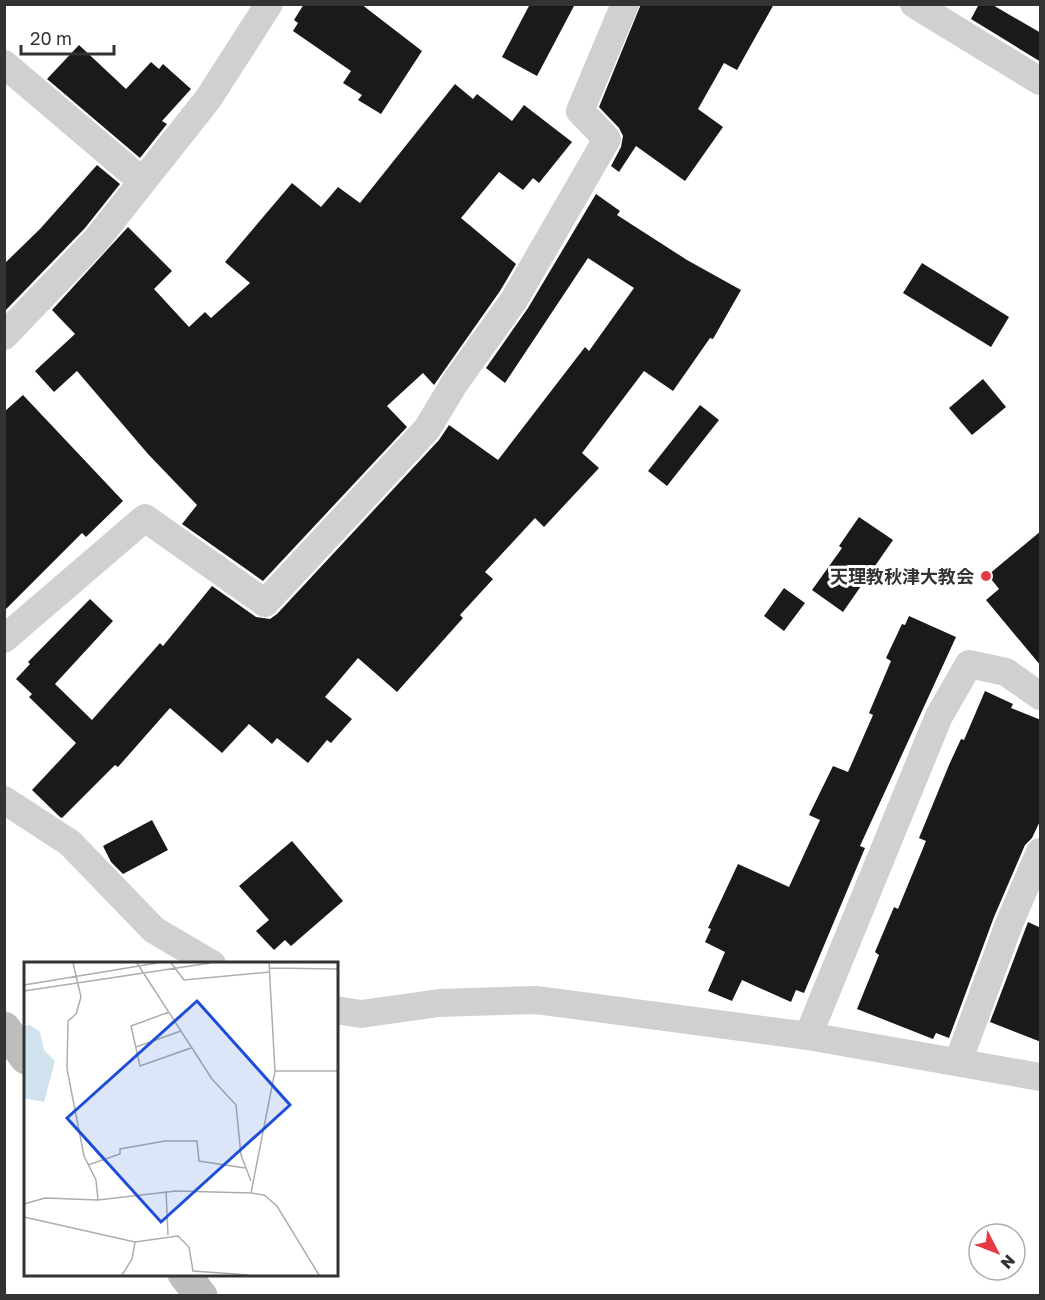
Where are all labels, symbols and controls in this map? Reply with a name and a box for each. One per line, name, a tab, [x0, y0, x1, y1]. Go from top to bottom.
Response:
scale bar	[21, 18, 114, 56]
text: 20 m	[30, 27, 72, 49]
place label: 天理教秋津大教会	[830, 565, 974, 587]
marker: 天理教秋津大教会	[979, 569, 993, 583]
inset map	[24, 962, 338, 1276]
north arrow	[967, 1222, 1027, 1282]
text: N	[997, 1251, 1020, 1273]

